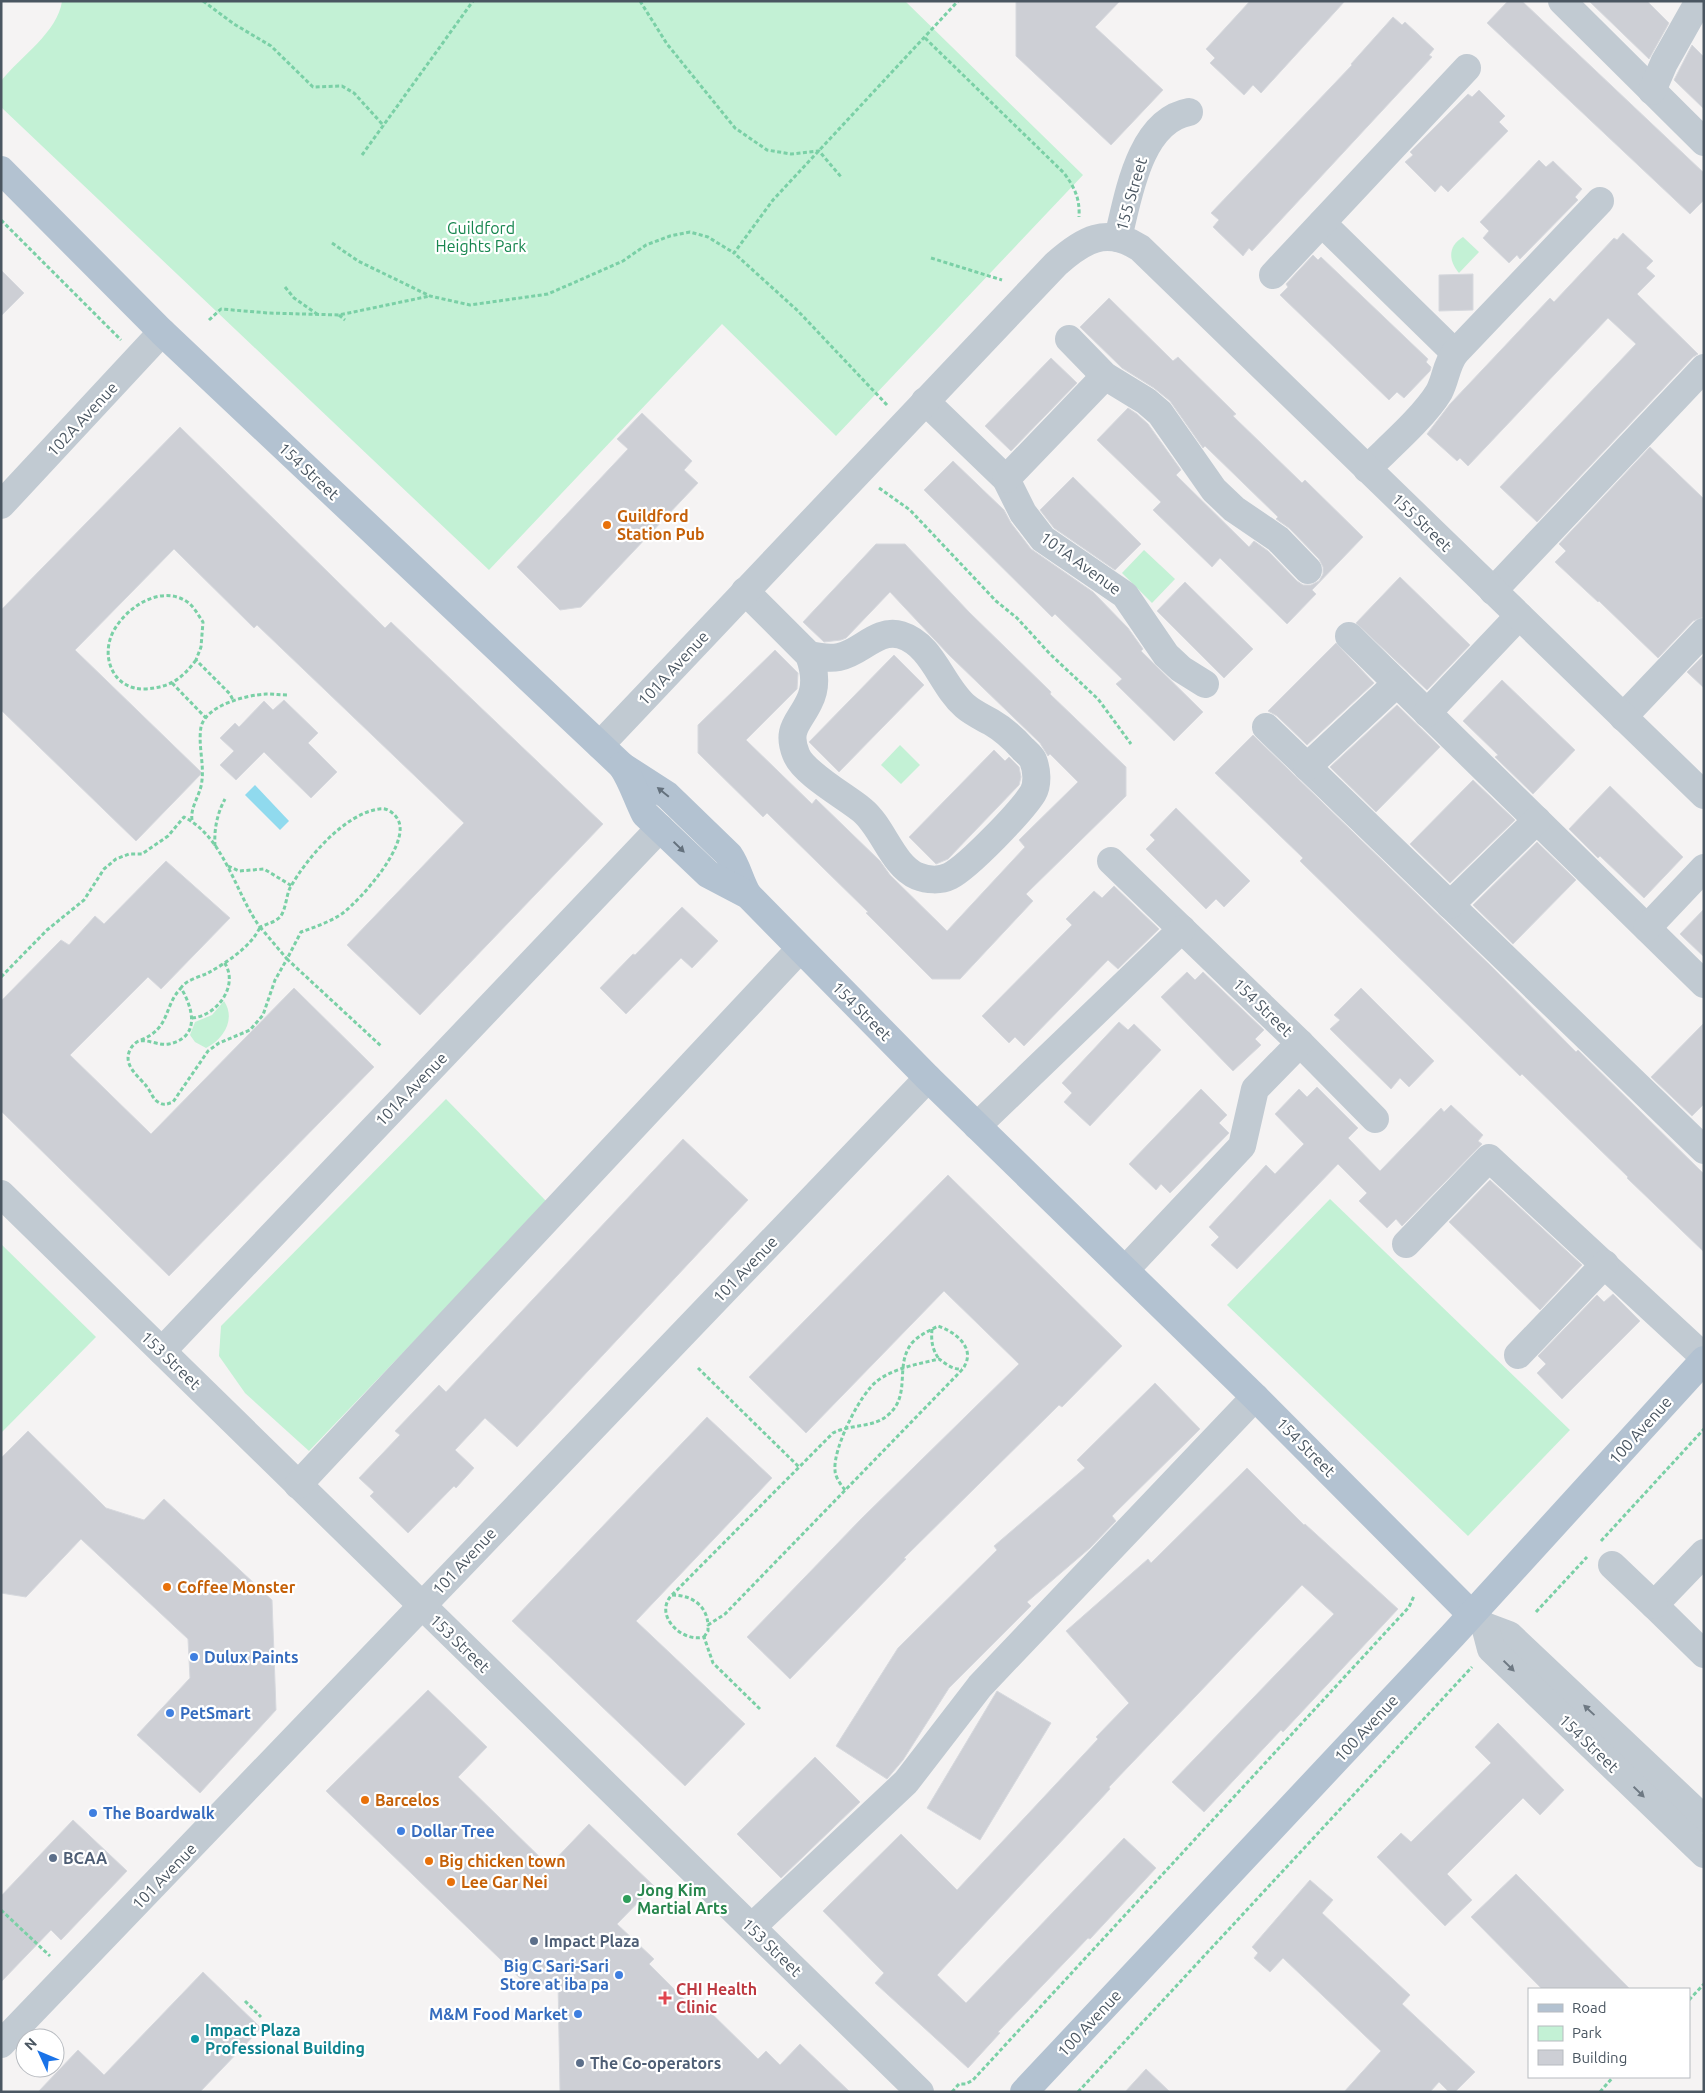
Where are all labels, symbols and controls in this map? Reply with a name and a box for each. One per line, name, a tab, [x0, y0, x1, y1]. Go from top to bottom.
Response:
street label: 155 Street	[1112, 155, 1150, 233]
park label: Guildford Heights Park	[436, 219, 526, 255]
street label: 102A Avenue	[43, 378, 121, 460]
street label: 154 Street	[275, 439, 343, 504]
street label: 155 Street	[1389, 489, 1456, 555]
place label: Guildford Station Pub	[617, 507, 705, 543]
marker: Guildford Station Pub	[601, 519, 613, 531]
street label: 101A Avenue	[1037, 528, 1125, 598]
street label: 101A Avenue	[634, 627, 712, 709]
one-way arrow	[657, 787, 670, 798]
one-way arrow	[673, 841, 685, 853]
street label: 154 Street	[1230, 974, 1297, 1040]
street label: 154 Street	[829, 978, 896, 1045]
street label: 101A Avenue	[372, 1049, 450, 1129]
street label: 101 Avenue	[709, 1232, 781, 1306]
street label: 153 Street	[138, 1327, 205, 1393]
street label: 100 Avenue	[1605, 1393, 1675, 1467]
street label: 154 Street	[1273, 1414, 1340, 1481]
street label: 101 Avenue	[429, 1524, 499, 1598]
place label: Coffee Monster	[177, 1578, 296, 1596]
marker: Coffee Monster	[161, 1581, 173, 1593]
street label: 153 Street	[427, 1610, 494, 1676]
place label: Dulux Paints	[204, 1648, 299, 1666]
marker: Dulux Paints	[188, 1651, 200, 1663]
one-way arrow	[1503, 1660, 1515, 1672]
street label: 100 Avenue	[1331, 1691, 1401, 1765]
place label: PetSmart	[180, 1704, 251, 1722]
one-way arrow	[1583, 1704, 1595, 1716]
marker: PetSmart	[164, 1707, 176, 1719]
street label: 154 Street	[1556, 1710, 1623, 1776]
one-way arrow	[1632, 1785, 1644, 1797]
place label: Barcelos	[375, 1791, 440, 1809]
marker: Barcelos	[359, 1794, 371, 1806]
place label: The Boardwalk	[103, 1804, 215, 1822]
marker: The Boardwalk	[87, 1807, 99, 1819]
place label: Dollar Tree	[411, 1822, 495, 1840]
marker: Dollar Tree	[395, 1825, 407, 1837]
street label: 101 Avenue	[128, 1839, 200, 1913]
place label: BCAA	[63, 1849, 108, 1867]
marker: BCAA	[47, 1852, 59, 1864]
place label: Big chicken town	[439, 1852, 566, 1870]
marker: Big chicken town	[423, 1855, 435, 1867]
place label: Lee Gar Nei	[461, 1873, 548, 1891]
marker: Lee Gar Nei	[445, 1876, 457, 1888]
place label: Jong Kim Martial Arts	[637, 1881, 727, 1917]
marker: Jong Kim Martial Arts	[621, 1893, 633, 1905]
street label: 153 Street	[739, 1914, 806, 1980]
place label: Impact Plaza	[544, 1932, 640, 1950]
marker: Impact Plaza	[528, 1935, 540, 1947]
place label: Big C Sari-Sari Store at iba pa	[500, 1957, 609, 1993]
marker: Big C Sari-Sari Store at iba pa	[613, 1969, 625, 1981]
place label: CHI Health Clinic	[676, 1980, 757, 2016]
street label: 100 Avenue	[1054, 1986, 1124, 2060]
legend	[1528, 1988, 1690, 2078]
marker: CHI Health Clinic	[658, 1991, 672, 2005]
text: Road	[1572, 1999, 1607, 2016]
place label: M&M Food Market	[429, 2005, 568, 2023]
marker: M&M Food Market	[572, 2008, 584, 2020]
place label: Impact Plaza Professional Building	[205, 2021, 365, 2057]
text: Park	[1572, 2024, 1602, 2041]
north arrow	[15, 2028, 65, 2078]
marker: Impact Plaza Professional Building	[189, 2033, 201, 2045]
text: N	[21, 2035, 40, 2053]
text: Building	[1572, 2049, 1627, 2066]
place label: The Co-operators	[590, 2054, 721, 2072]
marker: The Co-operators	[574, 2057, 586, 2069]

